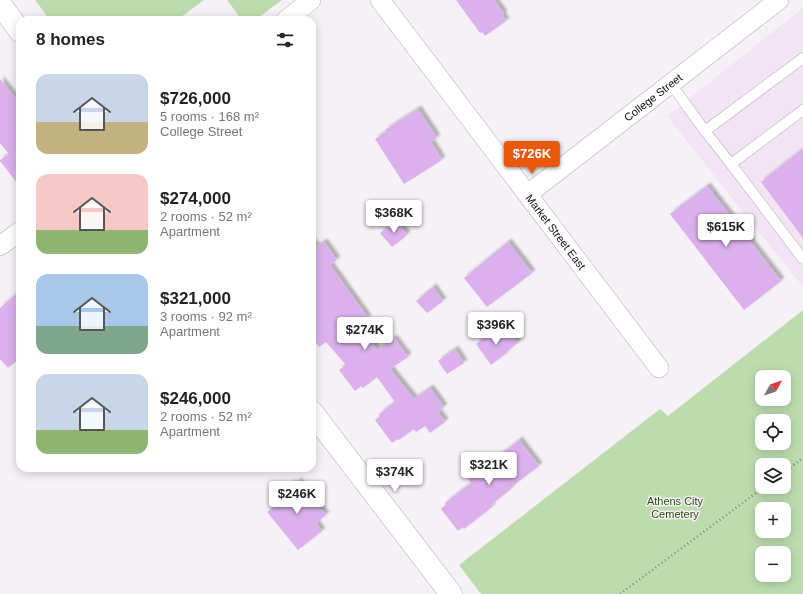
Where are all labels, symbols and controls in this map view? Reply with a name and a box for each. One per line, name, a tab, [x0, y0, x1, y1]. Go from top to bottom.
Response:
icon: filters	[274, 29, 296, 51]
text: 8 homes	[36, 30, 105, 49]
street label: College Street	[622, 71, 684, 123]
text: $726,000	[160, 89, 231, 108]
icon: home	[68, 90, 116, 138]
text: 5 rooms · 168 m²	[160, 109, 259, 124]
text: College Street	[160, 124, 242, 139]
pin: $726K	[504, 141, 560, 175]
text: $726K	[513, 146, 551, 161]
text: $274,000	[160, 189, 231, 208]
icon: home	[68, 190, 116, 238]
street label: Market Street East	[523, 192, 588, 272]
pin: $368K	[366, 200, 422, 234]
text: $368K	[375, 205, 413, 220]
text: 2 rooms · 52 m²	[160, 209, 252, 224]
pin: $615K	[698, 214, 754, 248]
text: $615K	[707, 219, 745, 234]
text: Apartment	[160, 224, 220, 239]
text: $321,000	[160, 289, 231, 308]
icon: home	[68, 290, 116, 338]
text: 3 rooms · 92 m²	[160, 309, 252, 324]
pin: $396K	[468, 312, 524, 346]
pin: $274K	[337, 317, 393, 351]
text: $396K	[477, 317, 515, 332]
text: $274K	[346, 322, 384, 337]
text: Apartment	[160, 324, 220, 339]
north arrow	[755, 370, 791, 406]
map controls	[755, 370, 791, 582]
text: $246,000	[160, 389, 231, 408]
icon: home	[68, 390, 116, 438]
text: 2 rooms · 52 m²	[160, 409, 252, 424]
button: locate	[755, 414, 791, 450]
text: Apartment	[160, 424, 220, 439]
pin: $321K	[461, 452, 517, 486]
text: $321K	[470, 457, 508, 472]
button: layers	[755, 458, 791, 494]
pin: $374K	[367, 459, 423, 493]
text: $374K	[376, 464, 414, 479]
pin: $246K	[269, 481, 325, 515]
text: $246K	[278, 486, 316, 501]
park label: Athens City Cemetery	[647, 495, 704, 520]
button: +	[755, 502, 791, 538]
button: −	[755, 546, 791, 582]

